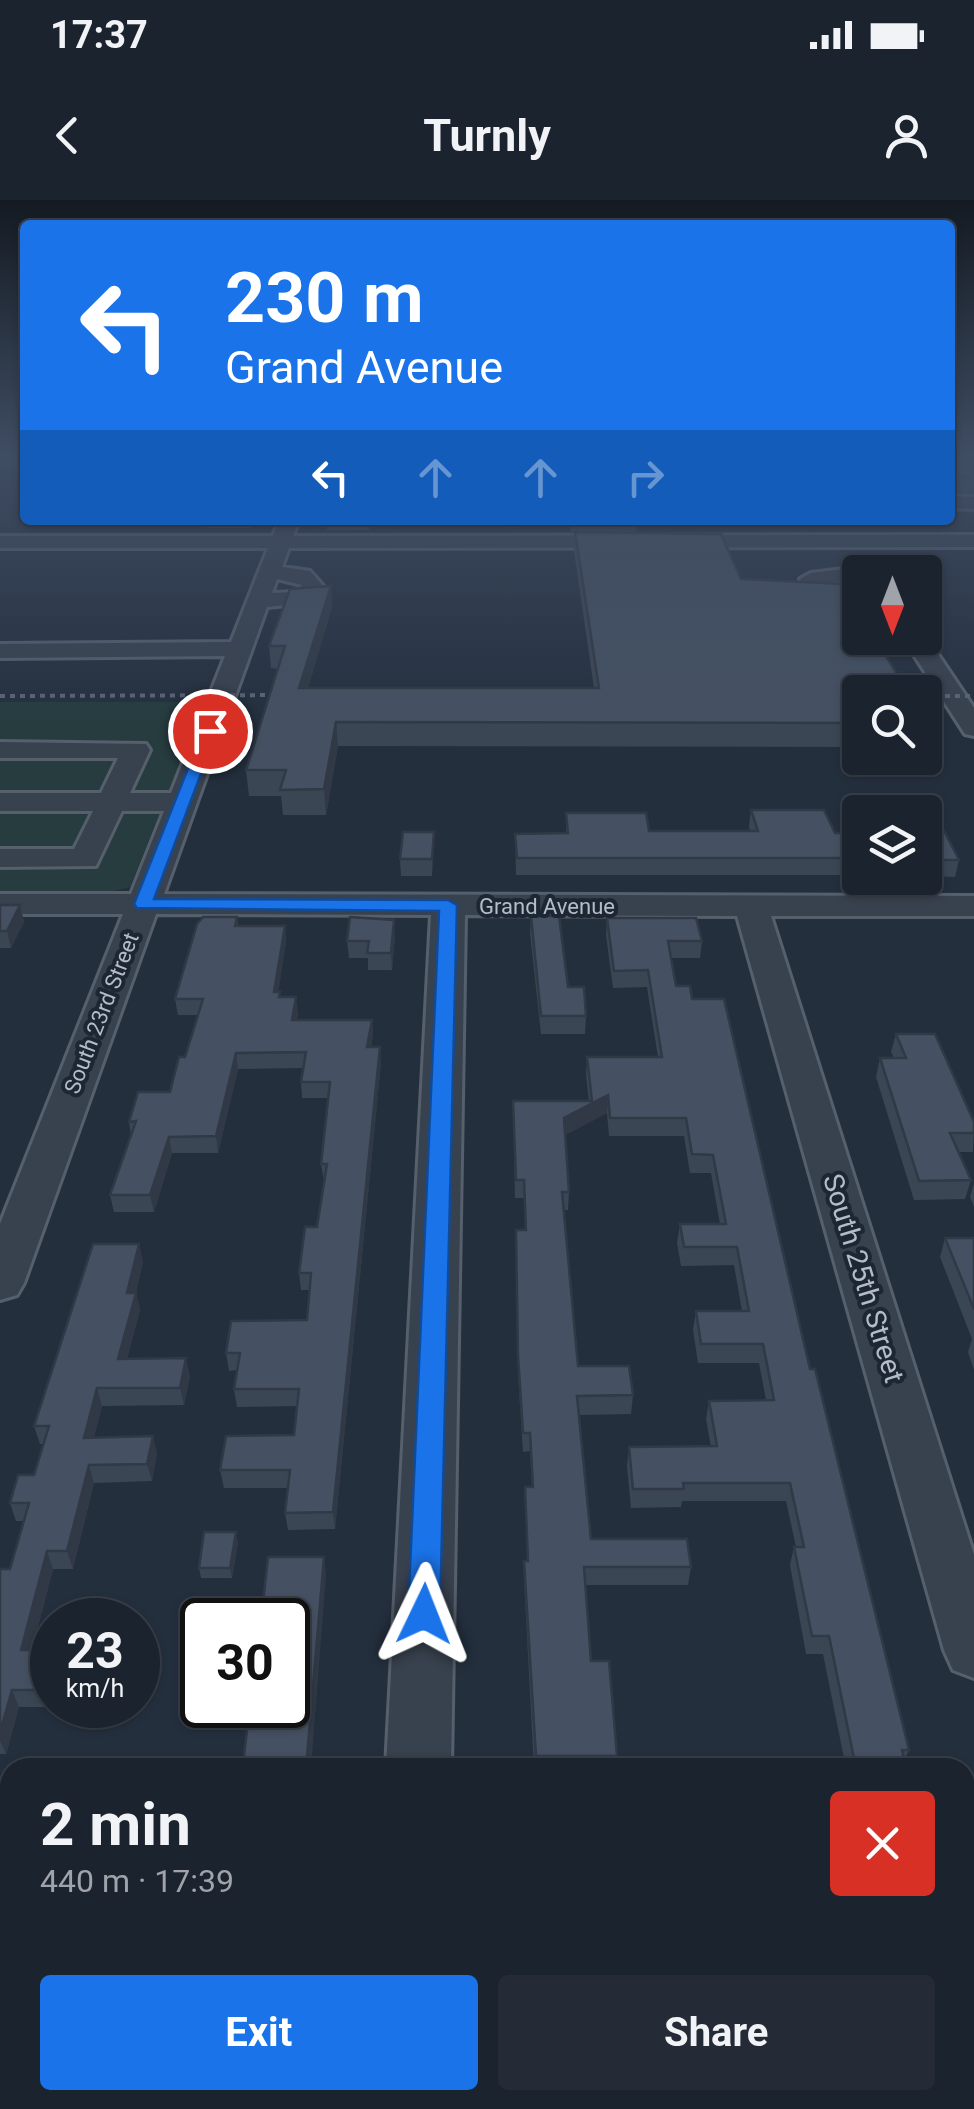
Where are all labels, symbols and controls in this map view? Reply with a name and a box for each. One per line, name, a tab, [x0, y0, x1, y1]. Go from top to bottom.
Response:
text: 17:37	[50, 13, 148, 57]
icon: back	[40, 108, 95, 163]
icon: person	[879, 108, 934, 163]
text: Turnly	[423, 109, 551, 162]
text: 230 m	[225, 257, 424, 339]
icon: left	[60, 260, 190, 390]
text: Grand Avenue	[225, 341, 503, 394]
icon: left	[303, 450, 358, 505]
icon: ahead	[408, 450, 463, 505]
icon: ahead	[513, 450, 568, 505]
icon: right	[618, 450, 673, 505]
north arrow	[842, 555, 942, 655]
map controls	[842, 555, 942, 895]
button: search	[842, 675, 942, 775]
pin	[168, 689, 253, 774]
icon: arrive	[183, 704, 238, 759]
button: layers	[842, 795, 942, 895]
street label: Grand Avenue	[479, 894, 615, 919]
street label: South 23rd Street	[59, 929, 144, 1097]
street label: South 25th Street	[816, 1170, 911, 1386]
position arrow	[372, 1562, 476, 1666]
speed limit sign: 30	[180, 1598, 310, 1728]
text: 23	[66, 1622, 124, 1680]
text: km/h	[66, 1674, 124, 1703]
text: 2 min	[40, 1789, 191, 1860]
button: close	[830, 1791, 935, 1896]
text: 440 m · 17:39	[40, 1862, 234, 1900]
button: Exit	[40, 1975, 478, 2090]
button: Share	[498, 1975, 935, 2090]

